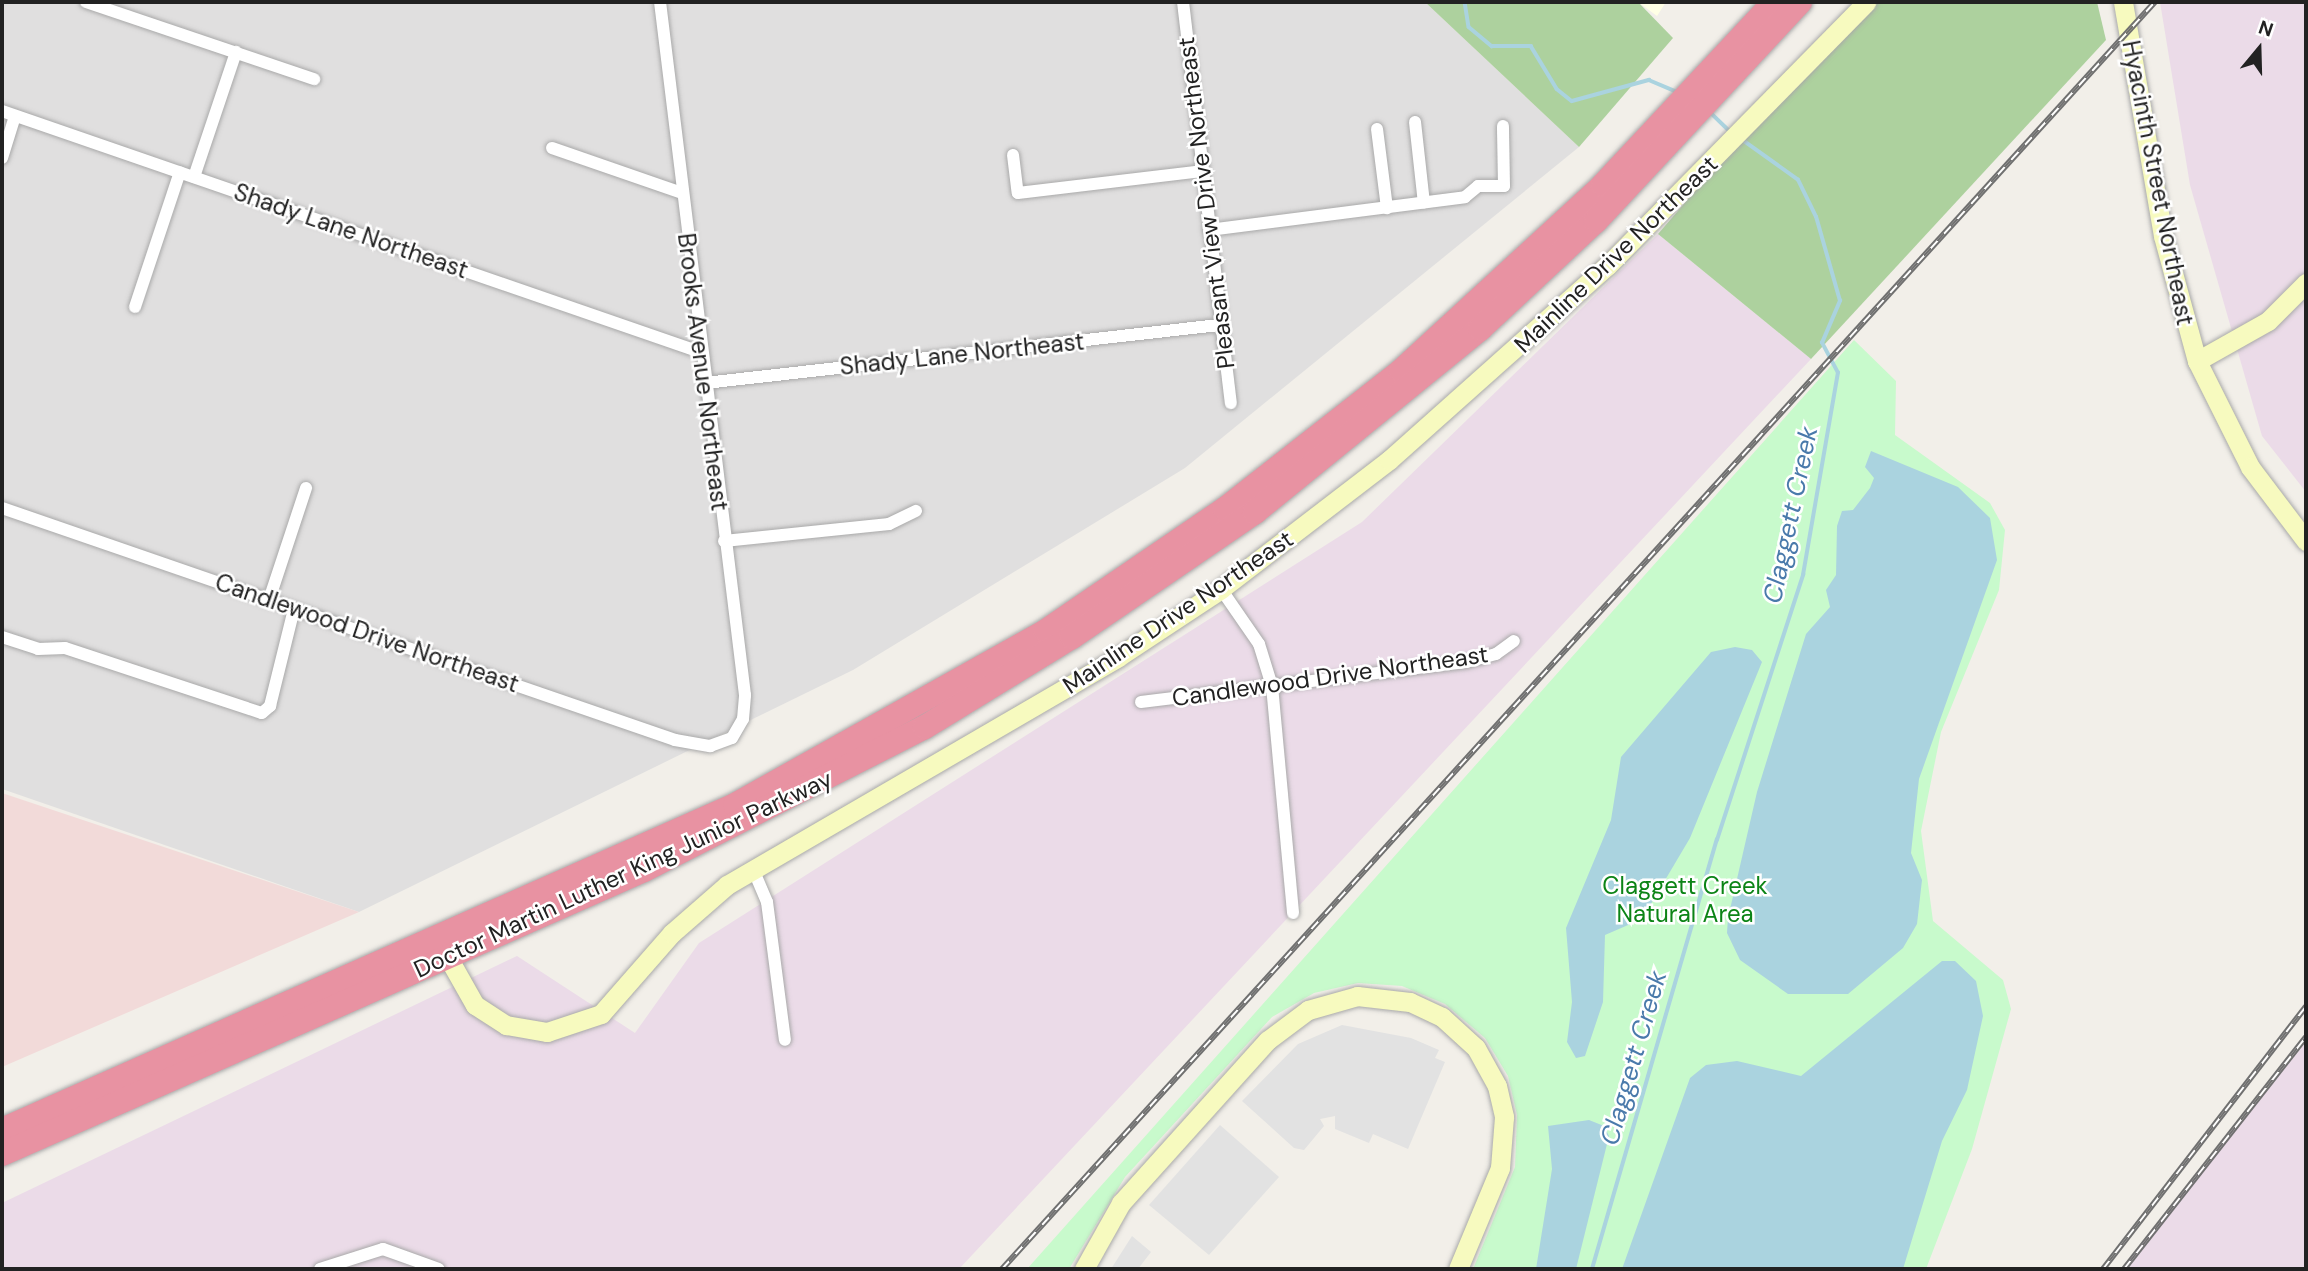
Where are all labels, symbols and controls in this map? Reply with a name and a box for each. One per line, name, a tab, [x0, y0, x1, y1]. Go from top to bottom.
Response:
north arrow	[2224, 14, 2294, 84]
text: N	[2255, 15, 2277, 43]
street label: Pleasant View Drive Northeast	[1171, 35, 1241, 371]
street label: Hyacinth Street Northeast	[2116, 38, 2200, 328]
street label: Mainline Drive Northeast	[1508, 149, 1724, 359]
street label: Shady Lane Northeast	[230, 177, 472, 285]
street label: Brooks Avenue Northeast	[672, 231, 734, 513]
street label: Shady Lane Northeast	[838, 327, 1086, 381]
water label: Claggett Creek	[1757, 424, 1825, 606]
street label: Mainline Drive Northeast	[1057, 524, 1299, 700]
street label: Candlewood Drive Northeast	[211, 567, 523, 699]
street label: Candlewood Drive Northeast	[1170, 640, 1490, 712]
street label: Doctor Martin Luther King Junior Parkway	[409, 764, 837, 984]
park label: Claggett Creek Natural Area	[1602, 872, 1768, 928]
water label: Claggett Creek	[1594, 967, 1674, 1149]

